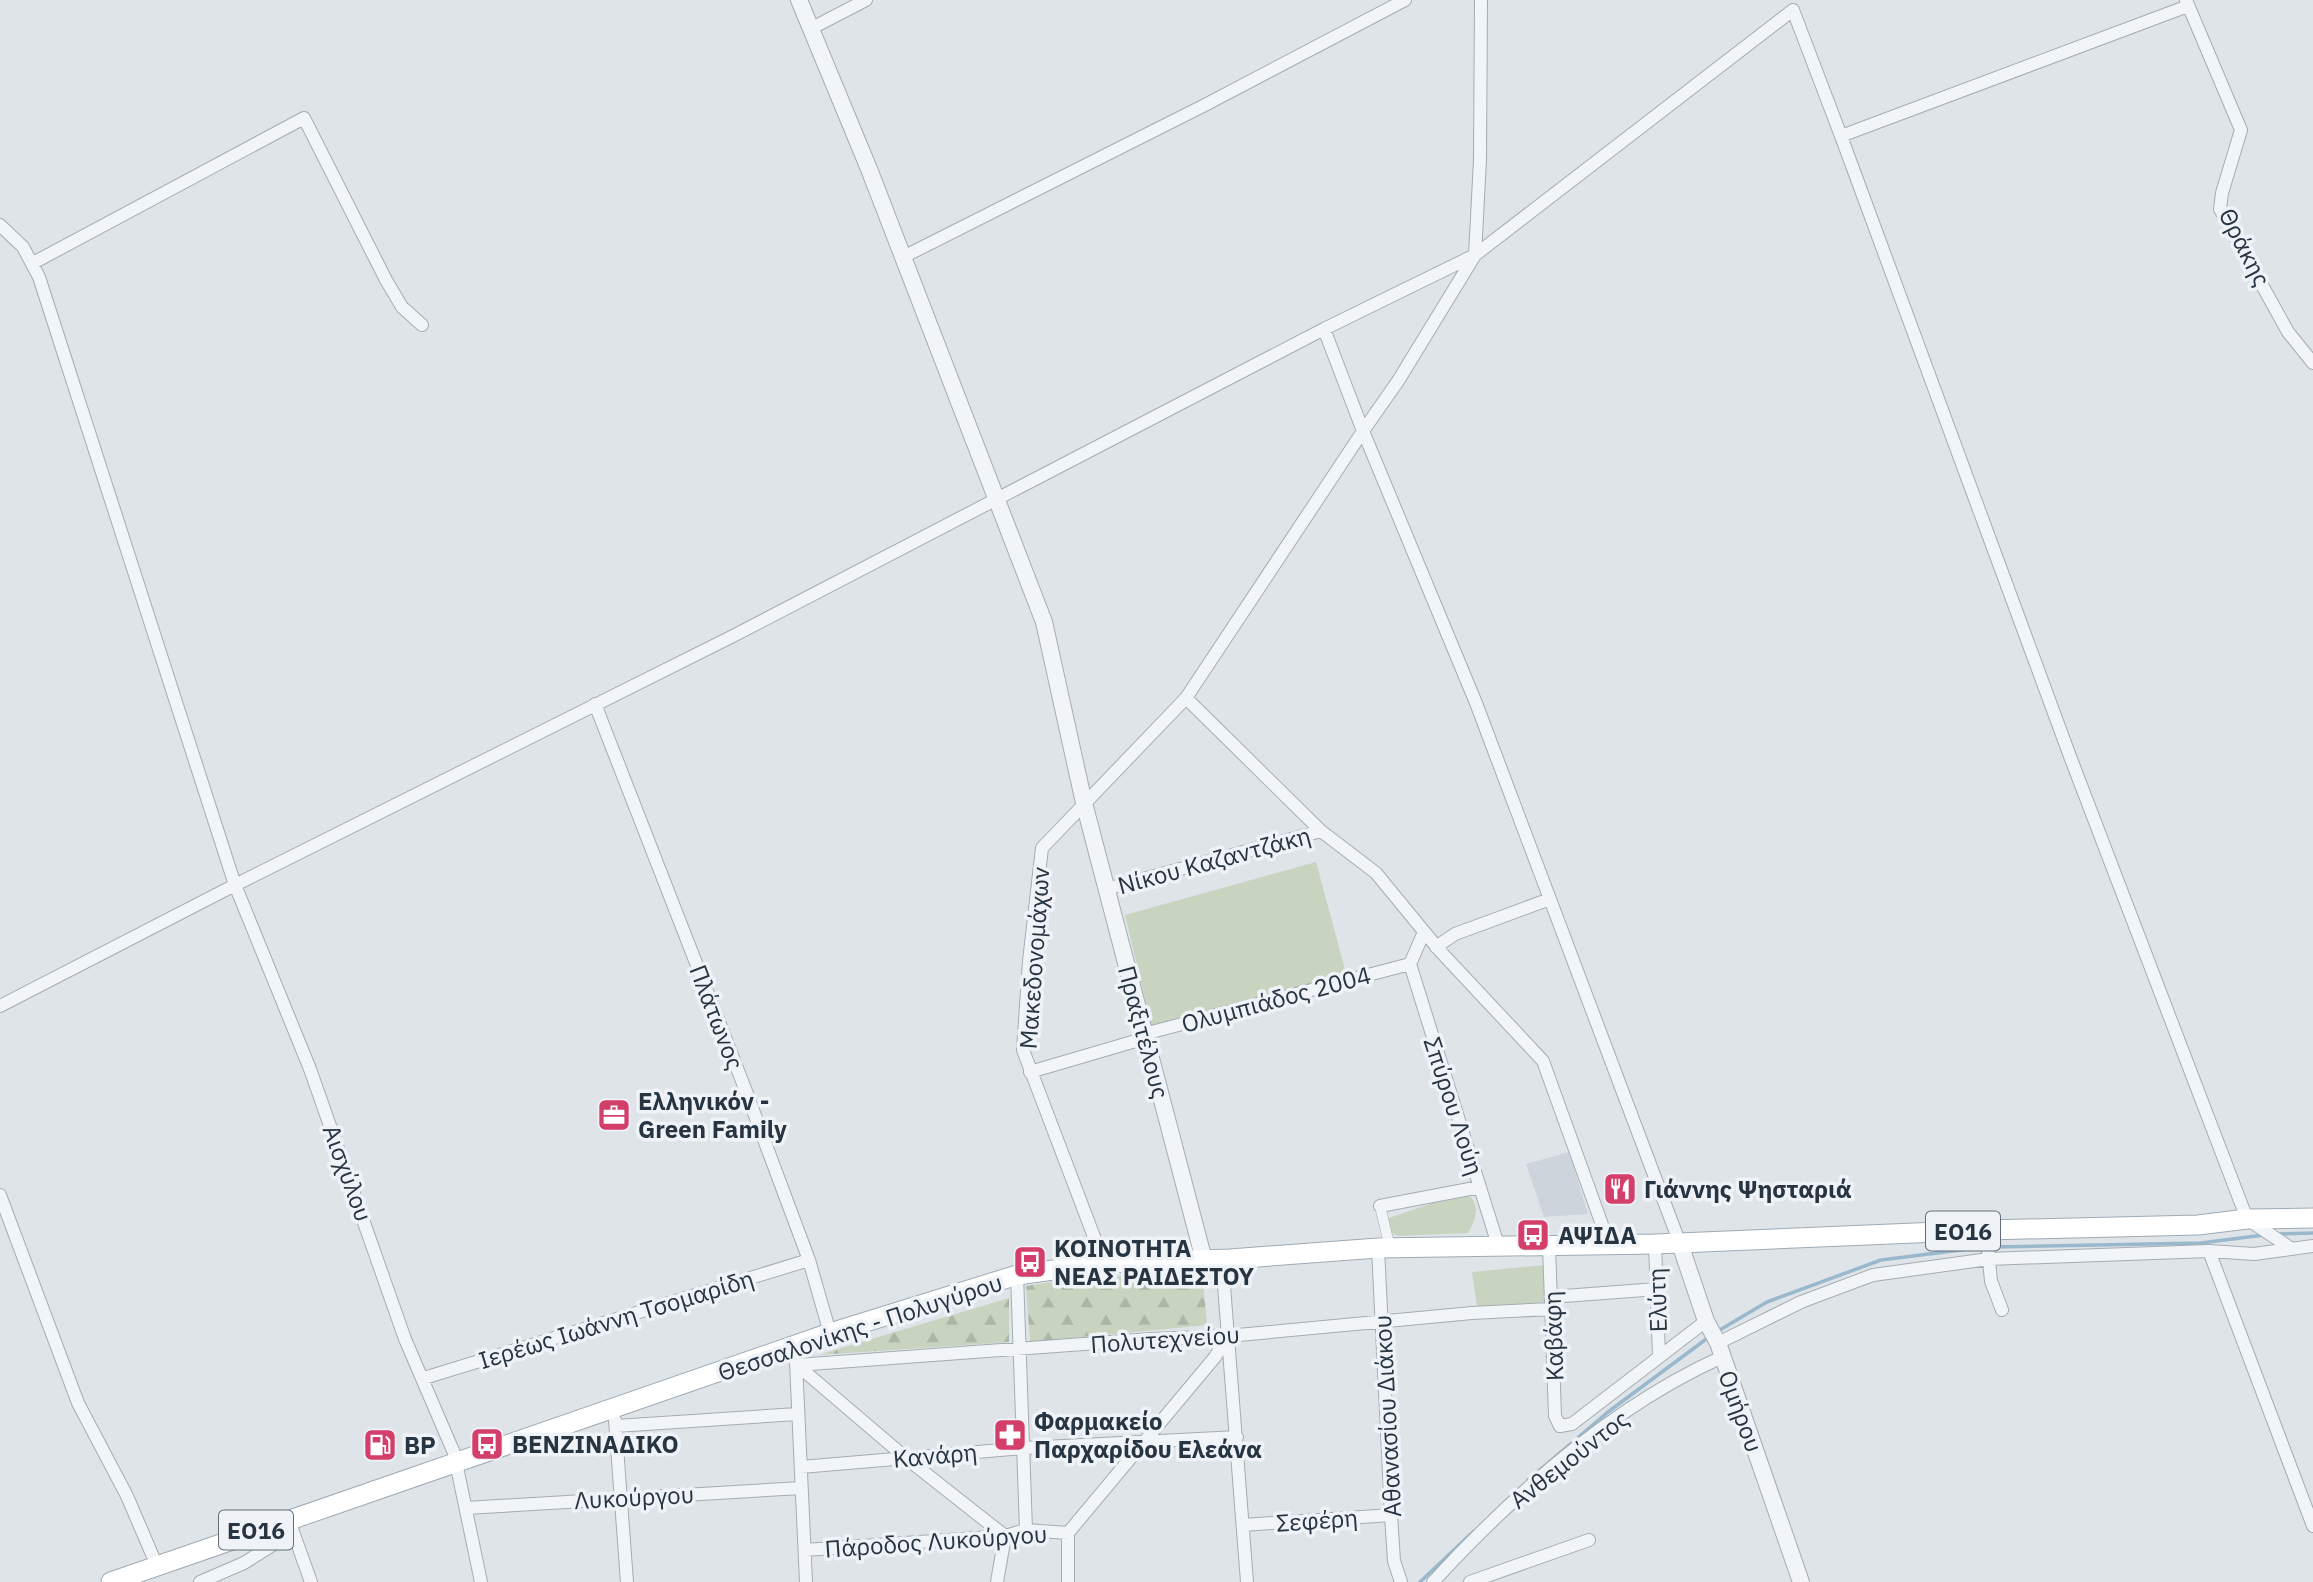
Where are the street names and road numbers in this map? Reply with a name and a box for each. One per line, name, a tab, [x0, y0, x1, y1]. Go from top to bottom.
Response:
street label: Θράκης	[2212, 202, 2278, 292]
street label: Νίκου Καζαντζάκη	[1114, 819, 1314, 901]
street label: Μακεδονομάχων	[1012, 866, 1056, 1050]
street label: Ολυμπιάδος 2004	[1178, 958, 1374, 1040]
street label: Πλάτωνος	[682, 960, 752, 1074]
street label: Πραξιτέλους	[1111, 962, 1177, 1102]
street label: Σπύρου Λούη	[1417, 1033, 1491, 1179]
street label: Αισχύλου	[316, 1120, 380, 1226]
road number: ΕΟ16	[1926, 1212, 2000, 1250]
street label: Ιερέως Ιωάννη Τσομαρίδη	[475, 1262, 757, 1376]
street label: Θεσσαλονίκης - Πολυγύρου	[714, 1266, 1006, 1388]
street label: Ελύτη	[1640, 1267, 1674, 1333]
street label: Καβάφη	[1535, 1290, 1571, 1382]
street label: Αθανασίου Διάκου	[1366, 1314, 1408, 1518]
street label: Πολυτεχνείου	[1089, 1318, 1241, 1360]
street label: Ομήρου	[1711, 1366, 1771, 1456]
street label: Ανθεμούντος	[1503, 1402, 1635, 1516]
street label: Κανάρη	[891, 1435, 979, 1475]
street label: Λυκούργου	[573, 1478, 695, 1516]
street label: Σεφέρη	[1275, 1501, 1359, 1539]
road number: ΕΟ16	[219, 1511, 293, 1550]
street label: Πάροδος Λυκούργου	[824, 1517, 1048, 1565]

